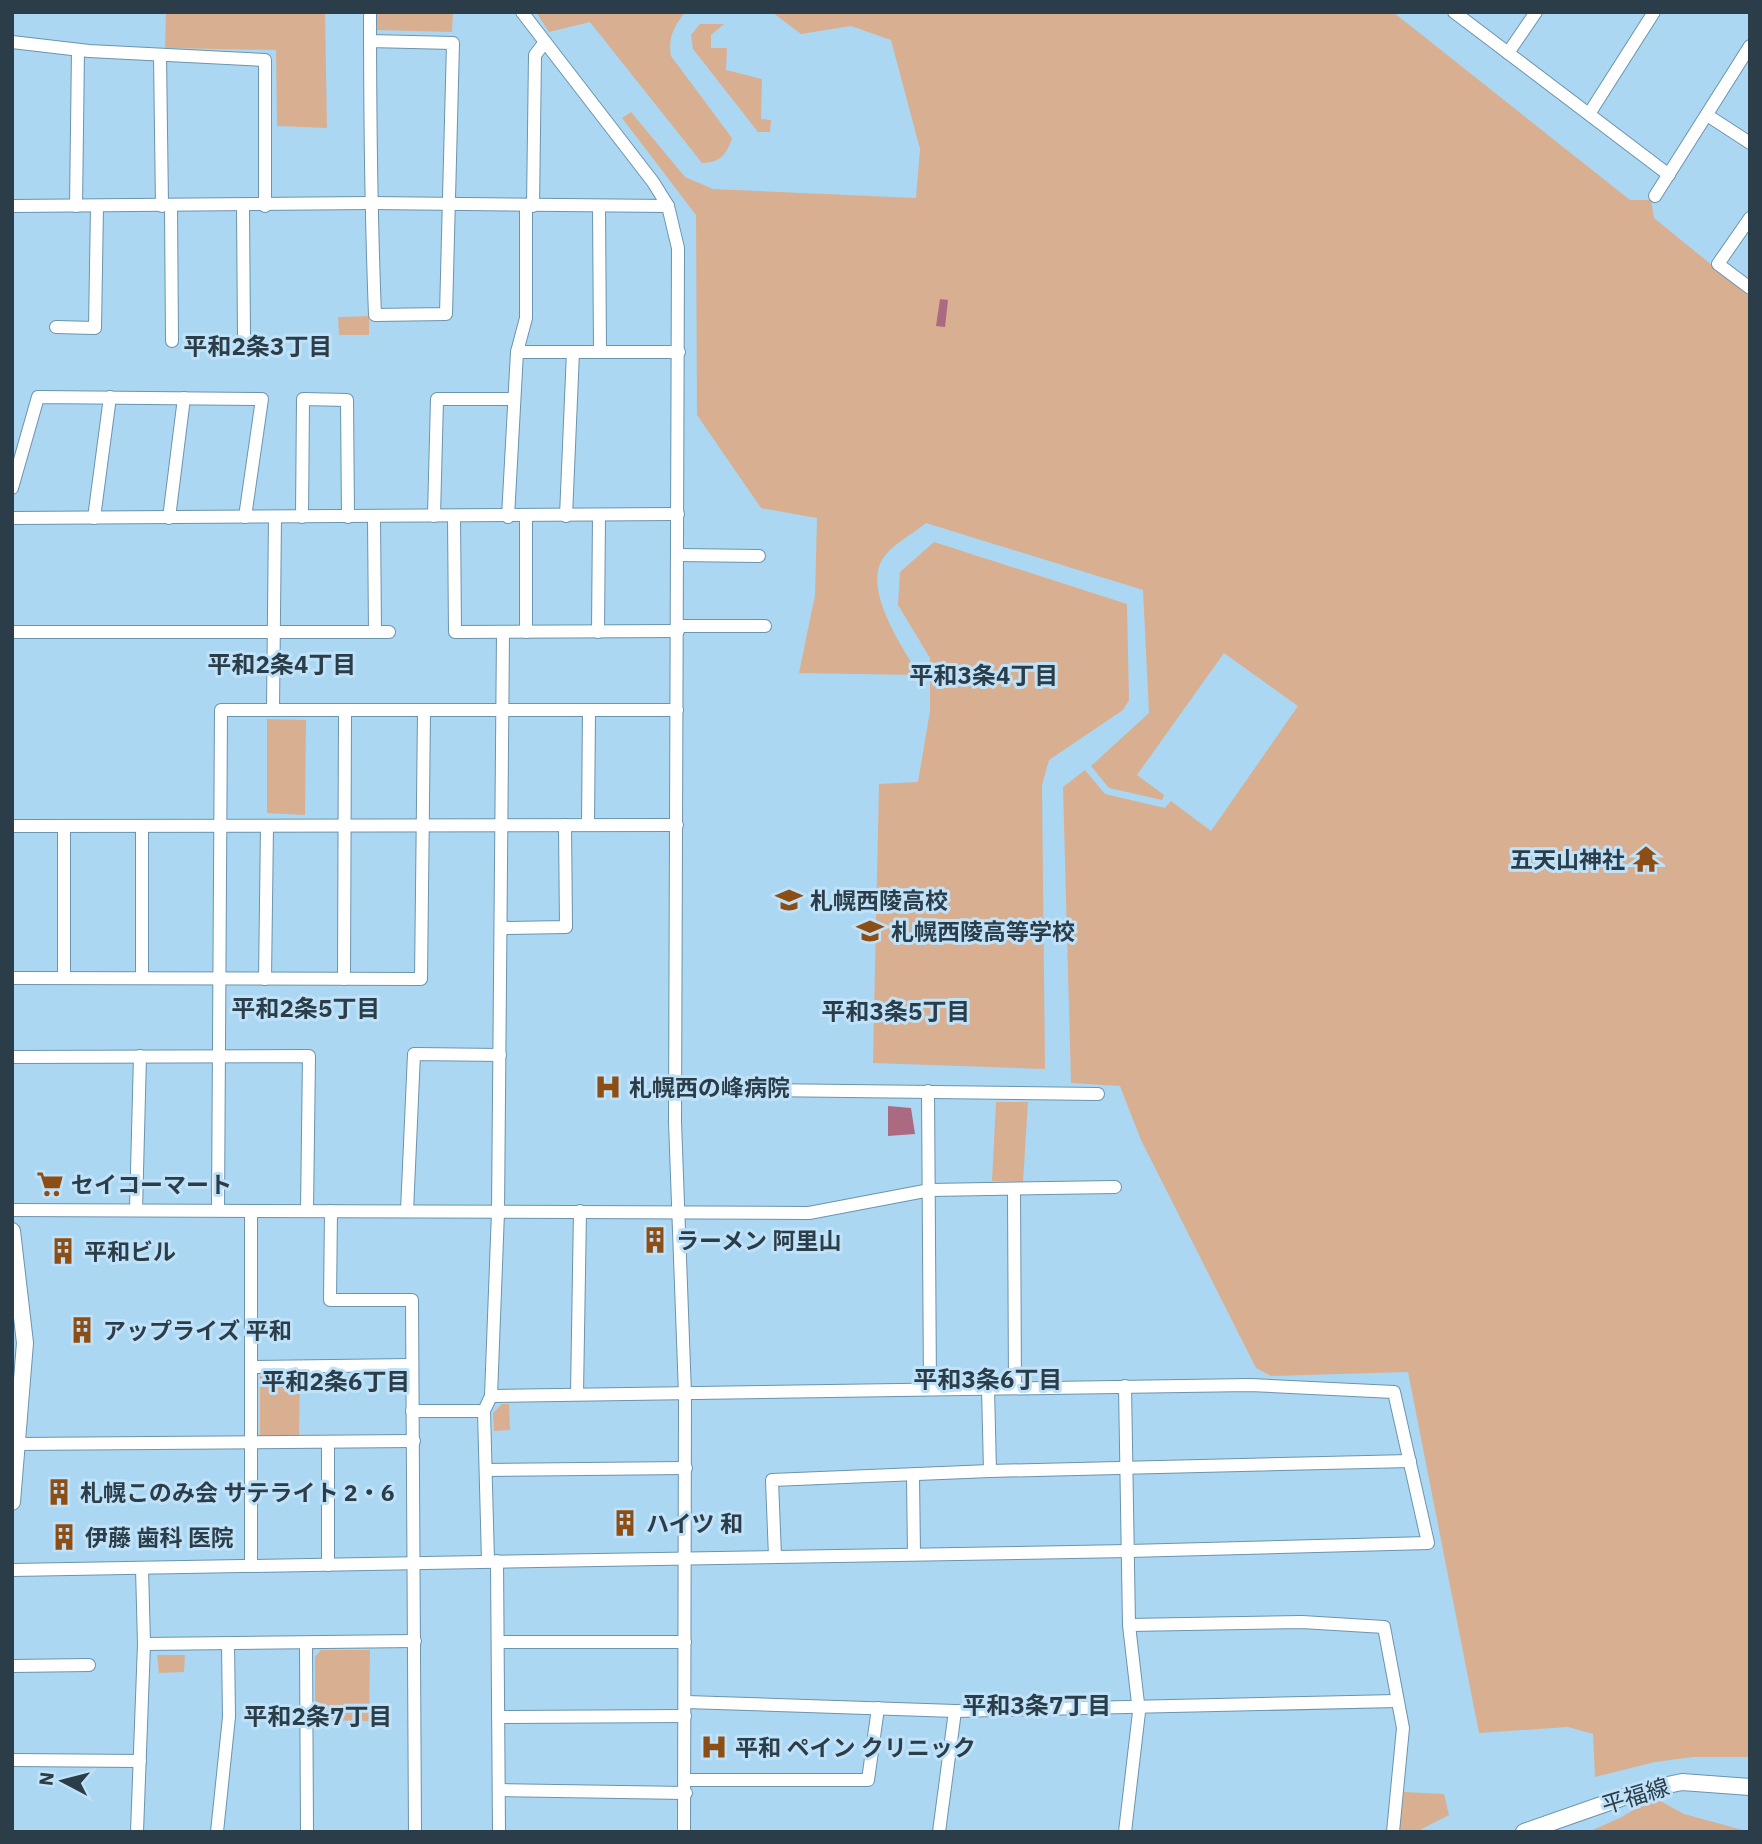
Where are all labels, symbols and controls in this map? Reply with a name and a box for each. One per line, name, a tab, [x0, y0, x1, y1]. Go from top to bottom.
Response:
district label: 平和2条3丁目	[184, 330, 332, 362]
district label: 平和2条4丁目	[208, 648, 356, 680]
district label: 平和3条4丁目	[910, 659, 1058, 691]
place label: 五天山神社	[1510, 844, 1625, 874]
temple icon: 五天山神社	[1631, 844, 1661, 874]
school or university icon: 札幌西陵高校	[774, 885, 804, 915]
place label: 札幌西陵高校	[810, 885, 948, 915]
school or university icon: 札幌西陵高等学校	[855, 916, 885, 946]
place label: 札幌西陵高等学校	[891, 916, 1075, 946]
district label: 平和2条5丁目	[232, 992, 380, 1024]
district label: 平和3条5丁目	[822, 995, 970, 1027]
hospital icon: 札幌西の峰病院	[593, 1072, 623, 1102]
place label: 札幌西の峰病院	[629, 1072, 790, 1102]
supermarket icon: セイコーマート	[35, 1169, 65, 1199]
place label: セイコーマート	[71, 1169, 232, 1199]
building icon: ラーメン 阿里山	[640, 1225, 670, 1255]
place label: ラーメン 阿里山	[676, 1225, 842, 1255]
building icon: 平和ビル	[48, 1236, 78, 1266]
place label: 平和ビル	[84, 1236, 176, 1266]
building icon: アップライズ 平和	[67, 1315, 97, 1345]
place label: アップライズ 平和	[103, 1315, 292, 1345]
district label: 平和3条6丁目	[914, 1363, 1062, 1395]
district label: 平和2条6丁目	[262, 1365, 410, 1397]
building icon: 札幌このみ会 サテライト 2・6	[44, 1477, 74, 1507]
place label: 札幌このみ会 サテライト 2・6	[80, 1477, 395, 1507]
building icon: ハイツ 和	[610, 1508, 640, 1538]
place label: ハイツ 和	[646, 1508, 743, 1538]
building icon: 伊藤 歯科 医院	[49, 1522, 79, 1552]
place label: 伊藤 歯科 医院	[85, 1522, 234, 1552]
district label: 平和3条7丁目	[963, 1689, 1111, 1721]
district label: 平和2条7丁目	[244, 1700, 392, 1732]
hospital icon: 平和 ペイン クリニック	[699, 1732, 729, 1762]
place label: 平和 ペイン クリニック	[735, 1732, 976, 1762]
north arrow	[28, 1746, 98, 1816]
text: N	[33, 1771, 59, 1787]
street label: 平福線	[1598, 1771, 1672, 1819]

